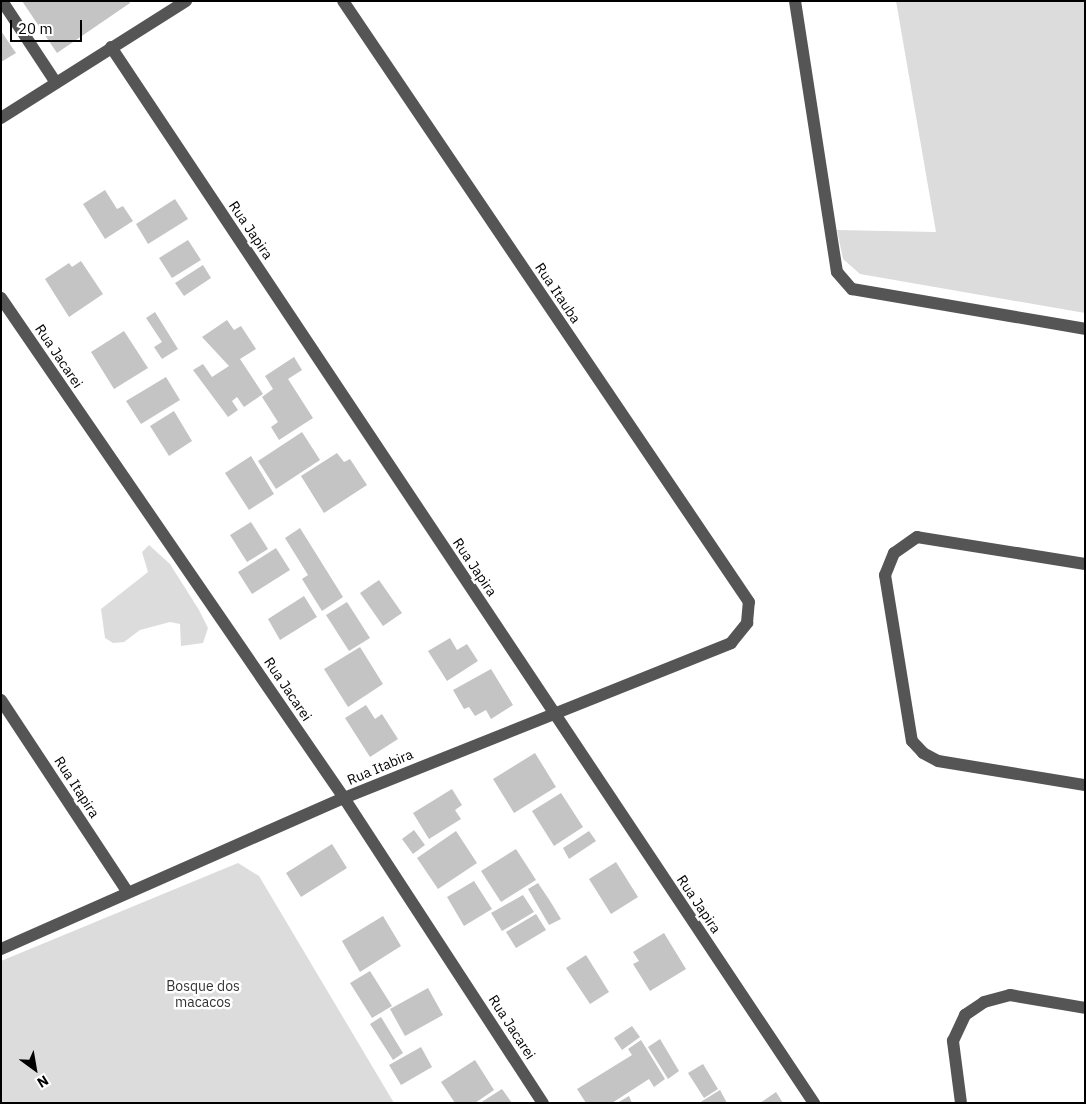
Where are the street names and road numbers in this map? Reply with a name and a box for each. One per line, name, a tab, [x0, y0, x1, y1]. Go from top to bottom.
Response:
street label: Rua Japira	[225, 198, 277, 262]
street label: Rua Itauba	[532, 260, 584, 326]
street label: Rua Jacarei	[32, 321, 86, 391]
street label: Rua Japira	[449, 535, 501, 599]
street label: Rua Jacarei	[261, 654, 315, 724]
street label: Rua Itabira	[345, 746, 415, 788]
street label: Rua Itapira	[51, 753, 103, 821]
street label: Rua Japira	[673, 872, 725, 936]
street label: Rua Jacarei	[485, 992, 539, 1062]

